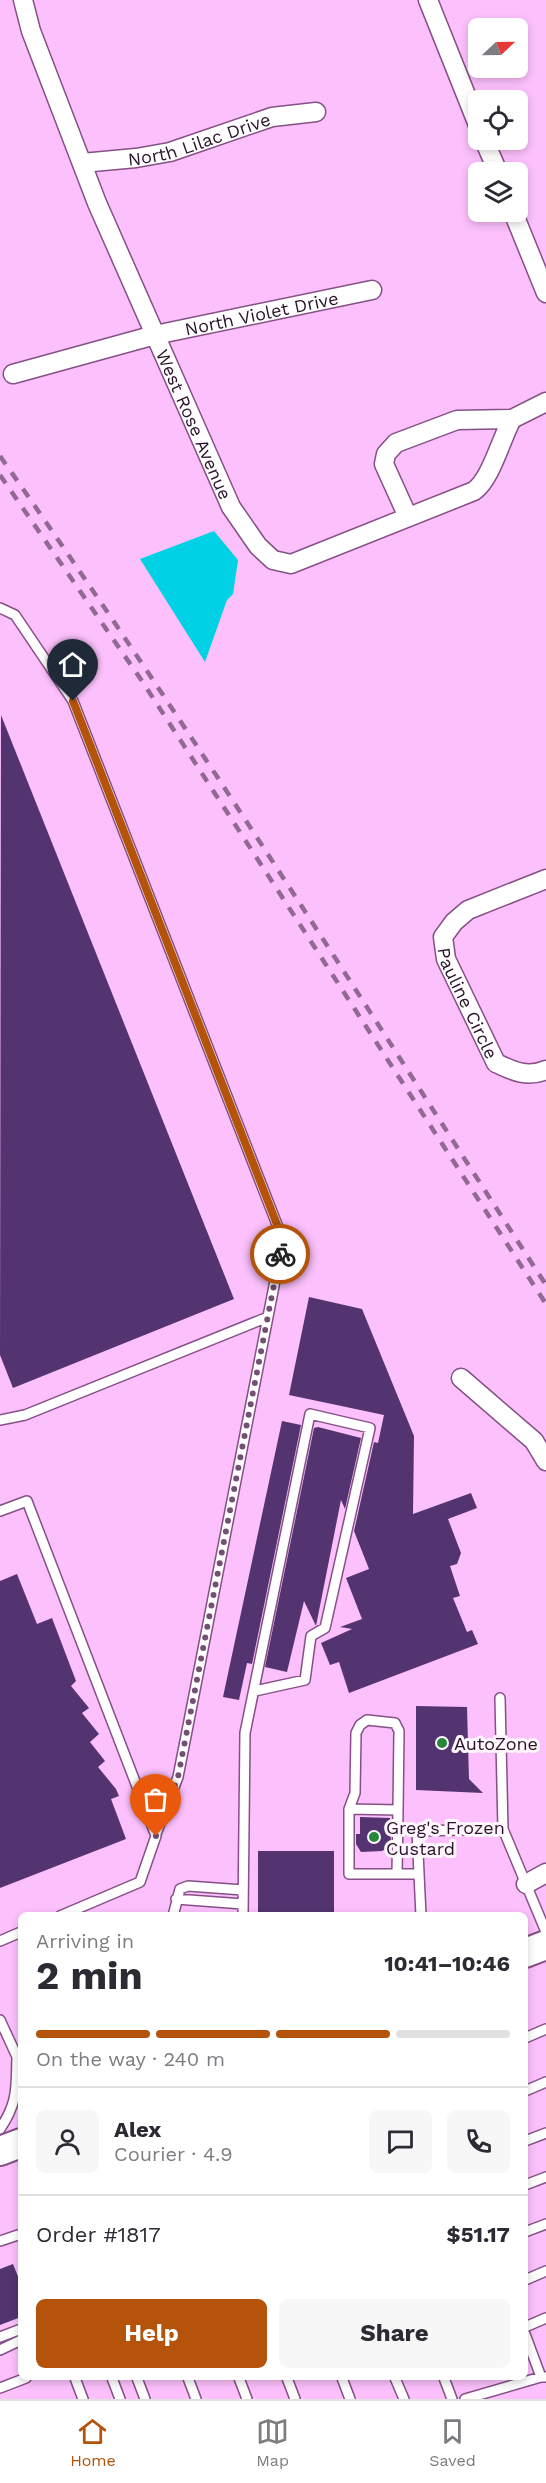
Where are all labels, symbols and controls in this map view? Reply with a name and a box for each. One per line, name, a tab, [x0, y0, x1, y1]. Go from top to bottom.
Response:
north arrow	[468, 18, 528, 78]
map controls	[468, 18, 528, 222]
button: locate	[468, 90, 528, 150]
street label: North Lilac Drive	[127, 108, 273, 169]
button: layers	[468, 162, 528, 222]
street label: North Violet Drive	[183, 287, 340, 339]
street label: West Rose Avenue	[152, 346, 237, 502]
pin	[47, 639, 98, 701]
icon: home	[56, 648, 89, 681]
street label: Pauline Circle	[434, 946, 503, 1062]
courier	[250, 1224, 310, 1284]
icon: bike	[264, 1238, 297, 1271]
place label: AutoZone	[454, 1733, 538, 1754]
marker: AutoZone	[435, 1736, 449, 1750]
pin	[130, 1774, 181, 1836]
icon: bag	[139, 1783, 172, 1816]
place label: Greg's Frozen Custard	[386, 1817, 505, 1859]
marker: Greg's Frozen Custard	[367, 1830, 381, 1844]
text: Arriving in	[36, 1929, 134, 1953]
text: 10:41–10:46	[384, 1951, 510, 1976]
text: 2 min	[36, 1953, 143, 1998]
text: On the way · 240 m	[36, 2047, 225, 2071]
button: person	[36, 2110, 99, 2173]
button: chat	[369, 2110, 432, 2173]
button: phone	[447, 2110, 510, 2173]
text: Alex	[114, 2117, 161, 2142]
text: Courier · 4.9	[114, 2142, 233, 2166]
text: Order #1817	[36, 2222, 161, 2247]
text: $51.17	[447, 2222, 510, 2247]
button: Help	[36, 2299, 267, 2368]
button: Share	[279, 2299, 510, 2368]
tab: Home	[70, 2415, 116, 2470]
tab: Map	[256, 2415, 289, 2470]
tab: Saved	[429, 2415, 476, 2470]

